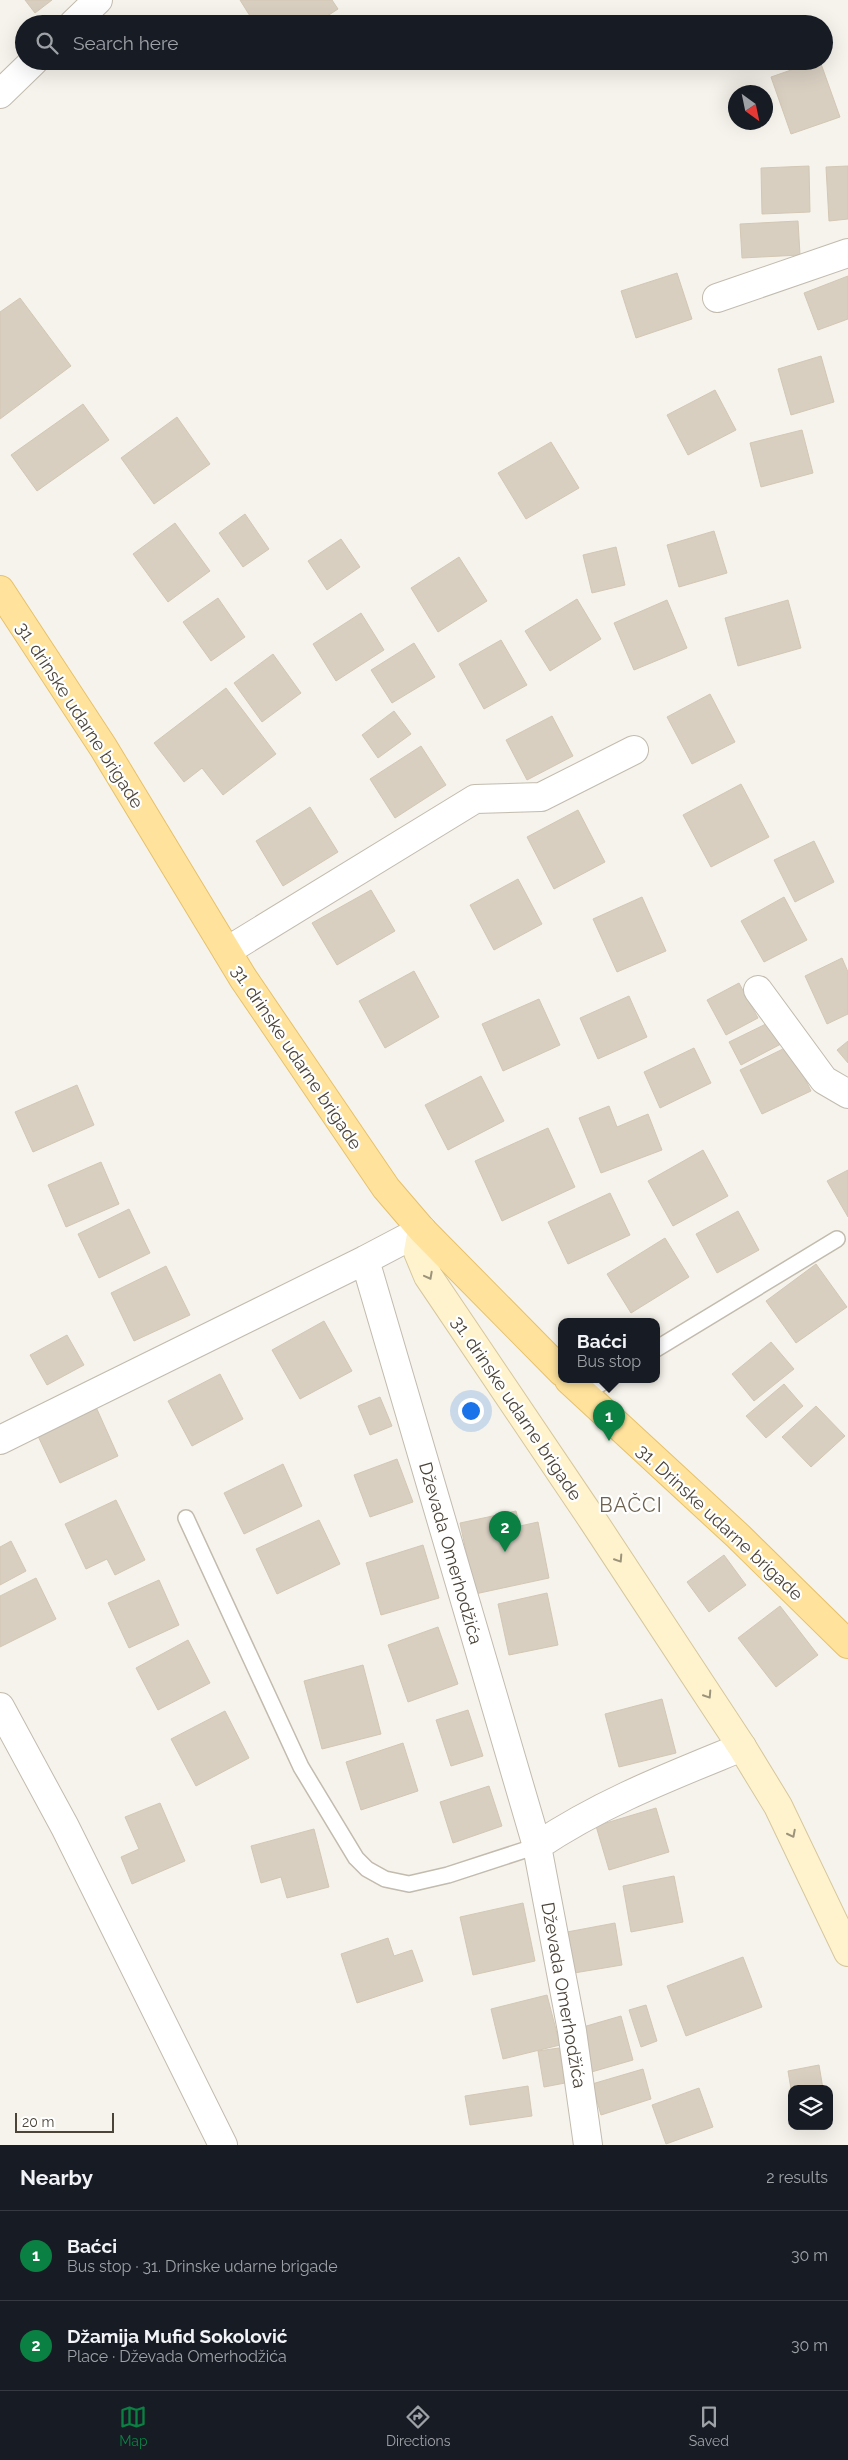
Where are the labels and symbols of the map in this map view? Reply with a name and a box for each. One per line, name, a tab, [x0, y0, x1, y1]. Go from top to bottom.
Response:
north arrow	[728, 85, 773, 130]
street label: 31. drinske udarne brigade	[12, 618, 148, 812]
street label: 31. drinske udarne brigade	[227, 961, 367, 1154]
one-way arrow	[423, 1271, 433, 1280]
street label: 31. drinske udarne brigade	[447, 1312, 587, 1505]
your location	[458, 1398, 484, 1424]
pin: 1	[593, 1400, 625, 1441]
street label: 31. Drinske udarne brigade	[633, 1439, 808, 1605]
street label: Dževada Omerhodžića	[415, 1460, 487, 1646]
district label: BAČCI	[599, 1492, 663, 1517]
pin: 2	[489, 1511, 521, 1552]
one-way arrow	[613, 1554, 622, 1563]
one-way arrow	[702, 1689, 711, 1699]
one-way arrow	[786, 1829, 796, 1838]
street label: Dževada Omerhodžića	[537, 1900, 591, 2090]
scale bar	[15, 2110, 114, 2133]

